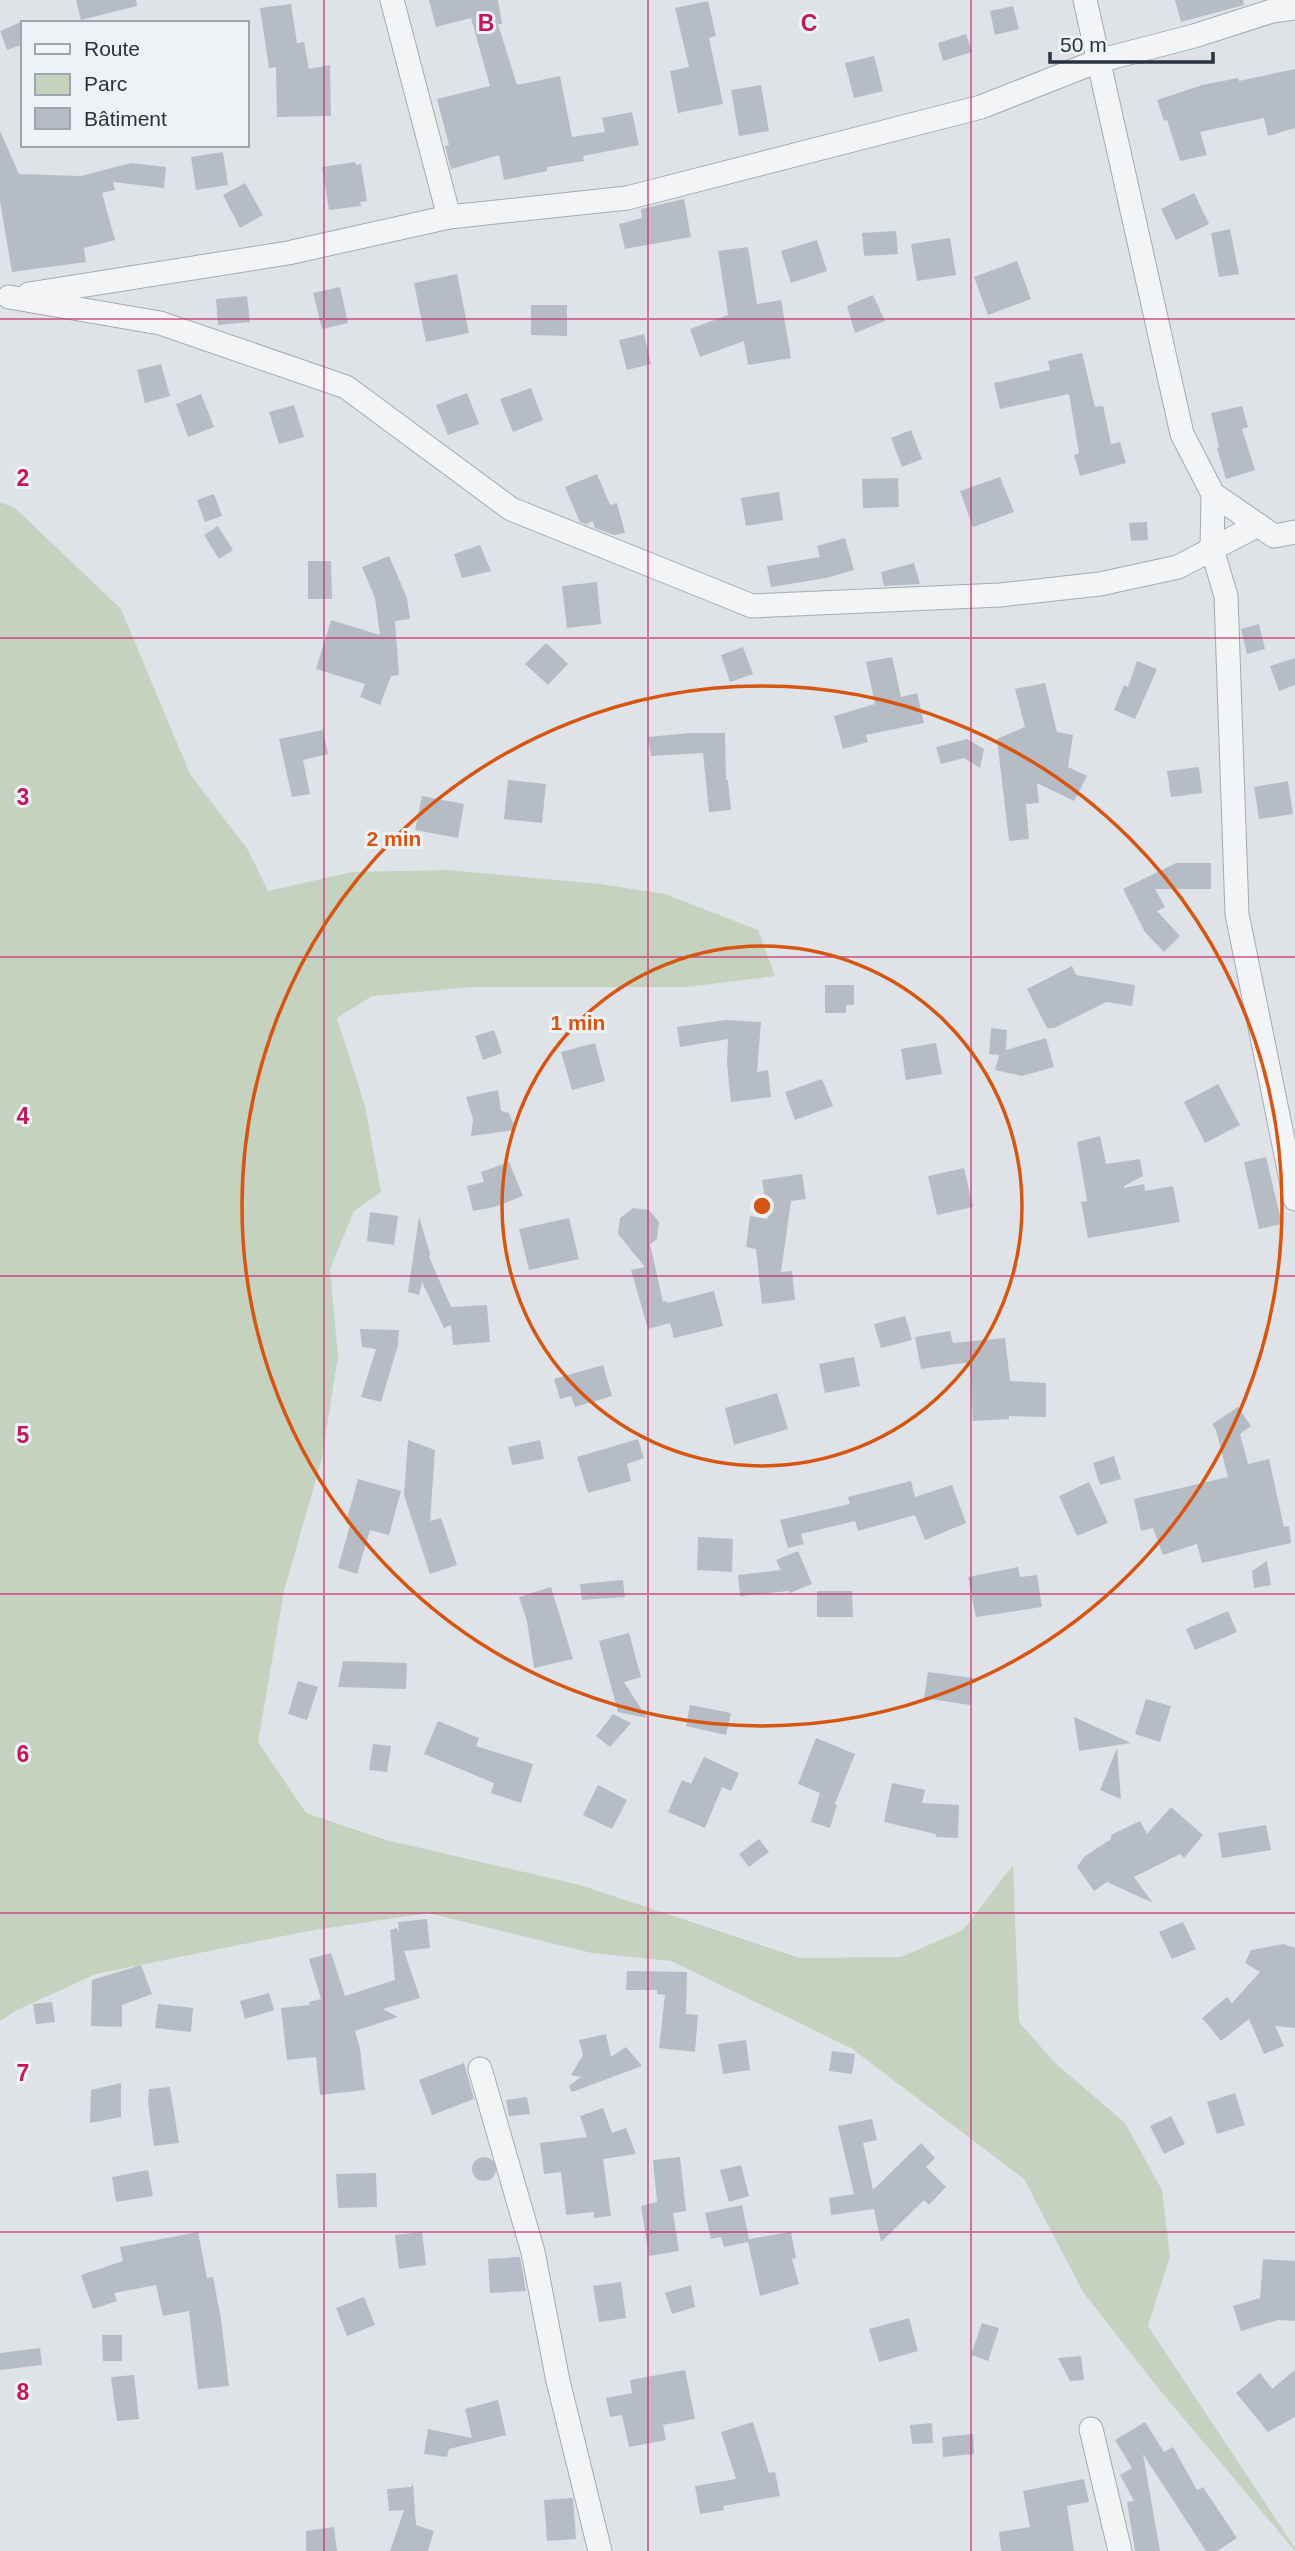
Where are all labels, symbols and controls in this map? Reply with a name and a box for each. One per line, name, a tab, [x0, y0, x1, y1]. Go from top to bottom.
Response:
text: B	[478, 10, 494, 36]
text: C	[801, 10, 817, 36]
legend	[21, 21, 248, 147]
scale bar	[1050, 21, 1213, 65]
text: 50 m	[1060, 33, 1107, 56]
text: Route	[84, 37, 140, 60]
text: Parc	[84, 72, 127, 95]
text: Bâtiment	[84, 107, 167, 130]
text: 2	[17, 465, 29, 491]
text: 3	[17, 784, 29, 810]
text: 2 min	[367, 827, 421, 850]
text: 1 min	[551, 1011, 605, 1034]
text: 4	[17, 1103, 30, 1129]
centre of rings	[750, 1194, 774, 1218]
text: 5	[17, 1422, 30, 1448]
text: 6	[17, 1741, 29, 1767]
text: 7	[17, 2060, 29, 2086]
text: 8	[17, 2379, 30, 2405]

